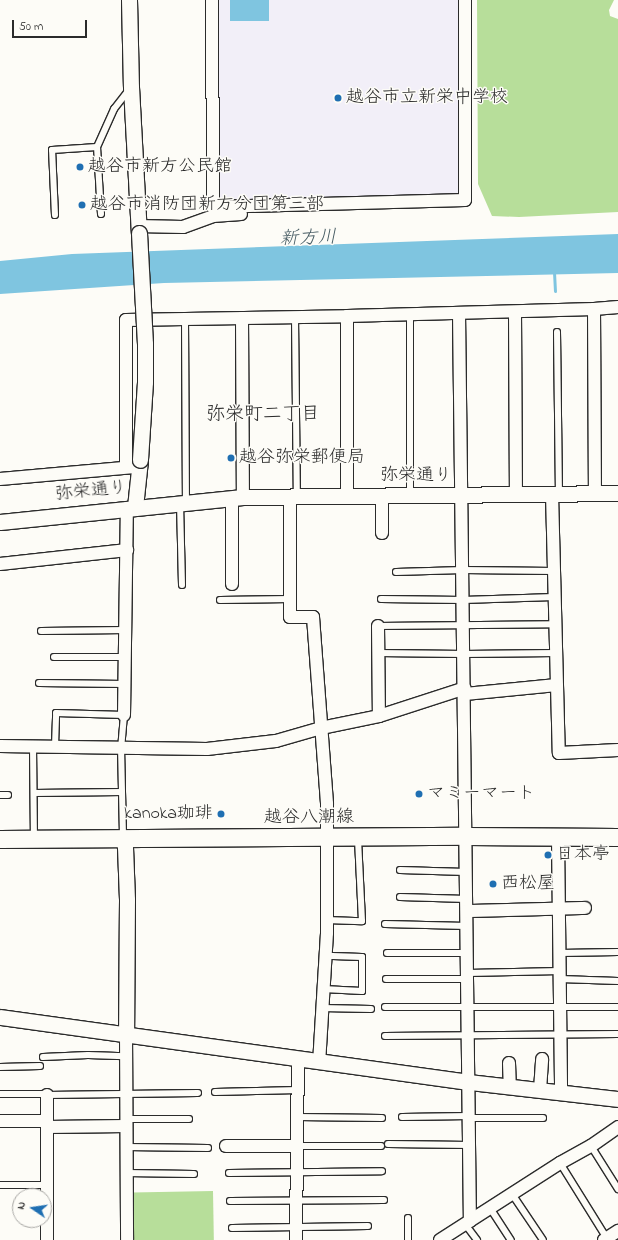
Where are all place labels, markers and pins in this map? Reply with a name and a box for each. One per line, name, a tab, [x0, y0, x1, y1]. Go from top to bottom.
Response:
place label: 越谷市立新栄中学校	[346, 87, 508, 109]
marker: 越谷市立新栄中学校	[333, 93, 343, 103]
place label: 越谷市新方公民館	[88, 156, 232, 178]
marker: 越谷市新方公民館	[75, 162, 85, 172]
place label: 越谷市消防団新方分団第三部	[90, 194, 324, 216]
marker: 越谷市消防団新方分団第三部	[77, 200, 87, 210]
place label: 越谷弥栄郵便局	[239, 447, 365, 469]
marker: 越谷弥栄郵便局	[226, 453, 236, 463]
place label: マミーマート	[427, 783, 535, 805]
marker: マミーマート	[414, 789, 424, 799]
place label: kanoka珈琲	[124, 803, 213, 825]
marker: kanoka珈琲	[216, 809, 226, 819]
place label: 日本亭	[556, 844, 610, 866]
marker: 日本亭	[543, 850, 553, 860]
place label: 西松屋	[501, 873, 555, 895]
marker: 西松屋	[488, 879, 498, 889]

